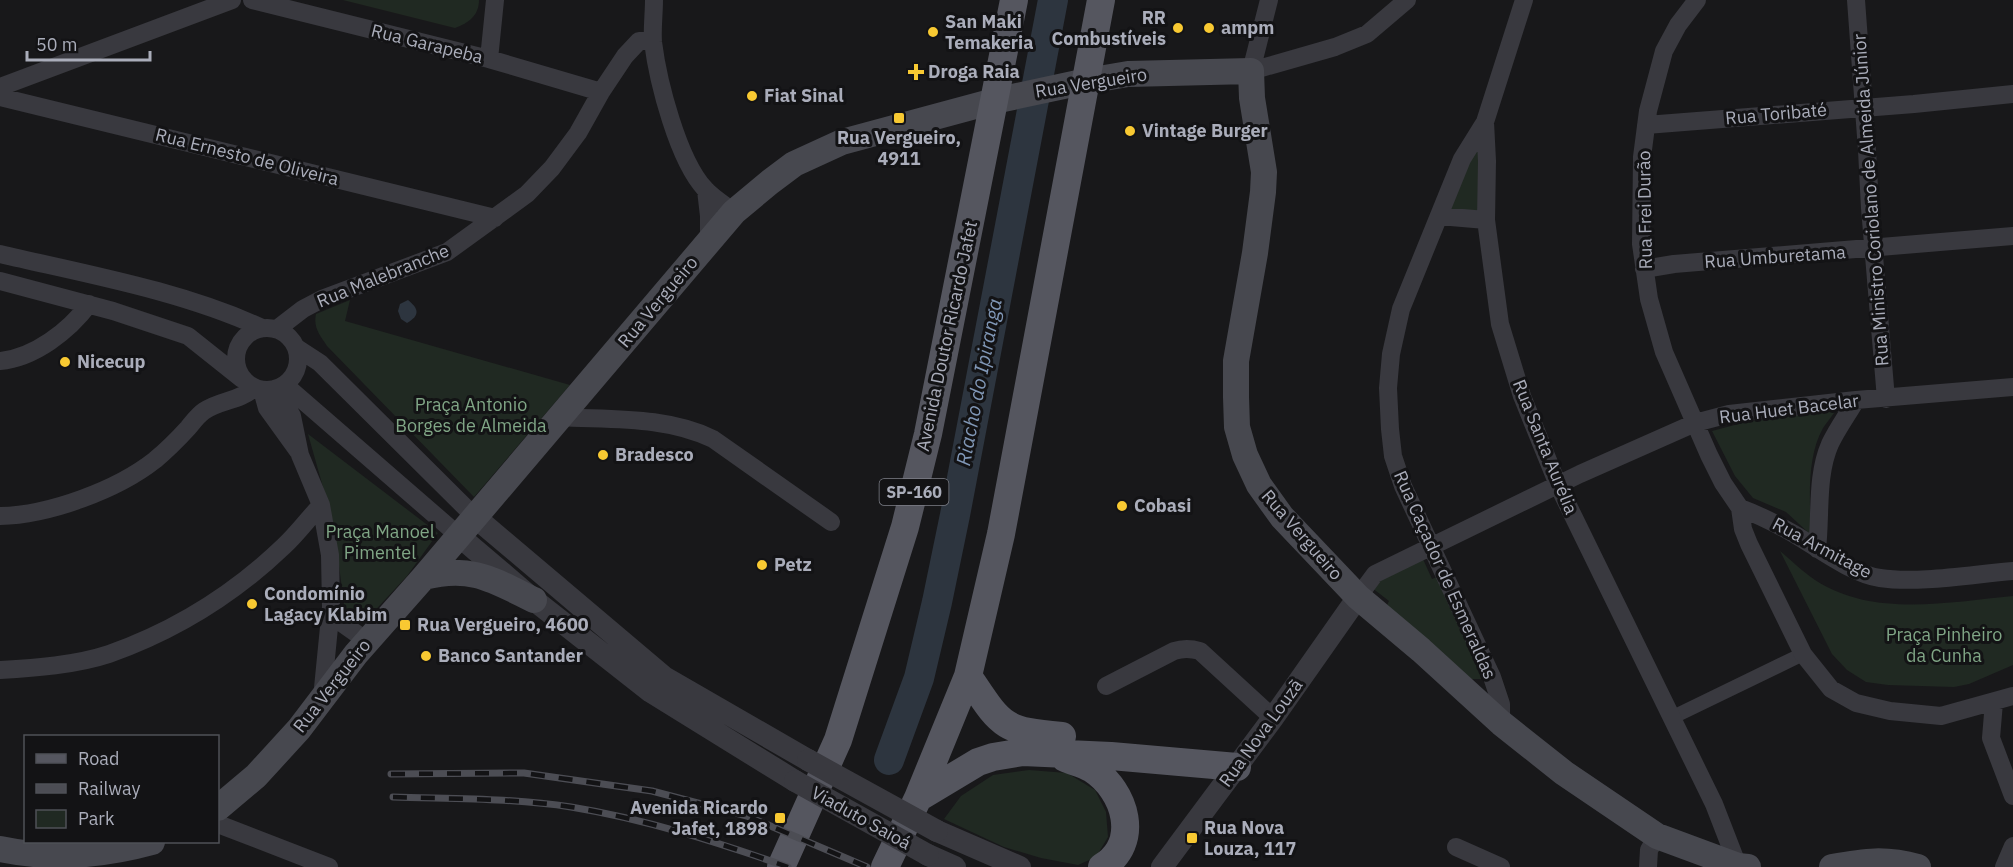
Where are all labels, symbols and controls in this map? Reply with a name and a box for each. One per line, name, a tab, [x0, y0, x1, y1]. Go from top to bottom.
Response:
place label: RR Combustíveis	[1052, 6, 1166, 50]
place label: San Maki Temakeria	[945, 10, 1033, 54]
place label: ampm	[1221, 16, 1274, 39]
street label: Rua Garapeba	[369, 19, 486, 69]
marker: RR Combustíveis	[1171, 21, 1185, 35]
marker: ampm	[1202, 21, 1216, 35]
scale bar	[27, 24, 150, 62]
marker: San Maki Temakeria	[926, 25, 940, 39]
text: 50 m	[36, 33, 78, 56]
street label: Rua Ministro Coriolano de Almeida Júnior	[1847, 33, 1894, 367]
place label: Droga Raia	[928, 60, 1020, 83]
street label: Rua Vergueiro	[1033, 62, 1148, 103]
marker: Droga Raia	[909, 65, 923, 79]
place label: Fiat Sinal	[764, 84, 844, 107]
marker: Fiat Sinal	[745, 89, 759, 103]
street label: Rua Toribaté	[1724, 98, 1828, 129]
marker: Rua Vergueiro, 4911	[892, 111, 906, 125]
place label: Vintage Burger	[1142, 119, 1268, 142]
street label: Rua Ernesto de Oliveira	[153, 123, 341, 191]
marker: Vintage Burger	[1123, 124, 1137, 138]
place label: Rua Vergueiro, 4911	[837, 126, 961, 170]
street label: Rua Frei Durão	[1632, 150, 1657, 270]
street label: Avenida Doutor Ricardo Jafet	[911, 219, 982, 453]
street label: Rua Malebranche	[313, 239, 452, 313]
street label: Rua Umburetama	[1703, 240, 1847, 273]
street label: Rua Vergueiro	[613, 251, 703, 352]
water label: Riacho do Ipiranga	[949, 296, 1008, 468]
place label: Nicecup	[77, 350, 146, 373]
marker: Nicecup	[58, 355, 72, 369]
street label: Rua Santa Aurélia	[1508, 376, 1583, 518]
street label: Rua Huet Bacelar	[1718, 388, 1860, 428]
park label: Praça Antonio Borges de Almeida	[395, 393, 547, 437]
place label: Bradesco	[615, 443, 694, 466]
marker: Bradesco	[596, 448, 610, 462]
street label: Rua Caçador de Esmeraldas	[1389, 467, 1502, 683]
road number: SP-160	[880, 479, 948, 505]
street label: Rua Vergueiro	[1257, 485, 1348, 585]
place label: Cobasi	[1134, 494, 1191, 517]
marker: Cobasi	[1115, 499, 1129, 513]
street label: Rua Armitage	[1769, 512, 1876, 583]
park label: Praça Manoel Pimentel	[325, 520, 435, 564]
place label: Petz	[774, 553, 812, 576]
marker: Petz	[755, 558, 769, 572]
place label: Condomínio Lagacy Klabim	[264, 582, 387, 626]
marker: Condomínio Lagacy Klabim	[245, 597, 259, 611]
place label: Rua Vergueiro, 4600	[417, 613, 589, 636]
marker: Rua Vergueiro, 4600	[398, 618, 412, 632]
park label: Praça Pinheiro da Cunha	[1886, 623, 2002, 667]
street label: Rua Vergueiro	[288, 634, 375, 737]
place label: Banco Santander	[438, 644, 583, 667]
marker: Banco Santander	[419, 649, 433, 663]
street label: Rua Nova Louzã	[1214, 674, 1308, 791]
legend	[24, 735, 219, 843]
text: Road	[78, 747, 119, 770]
text: Railway	[78, 777, 140, 800]
street label: Viaduto Saioá	[807, 781, 916, 855]
place label: Avenida Ricardo Jafet, 1898	[630, 796, 768, 840]
text: Park	[78, 807, 115, 830]
marker: Avenida Ricardo Jafet, 1898	[773, 811, 787, 825]
place label: Rua Nova Louza, 117	[1204, 816, 1296, 860]
marker: Rua Nova Louza, 117	[1185, 831, 1199, 845]

